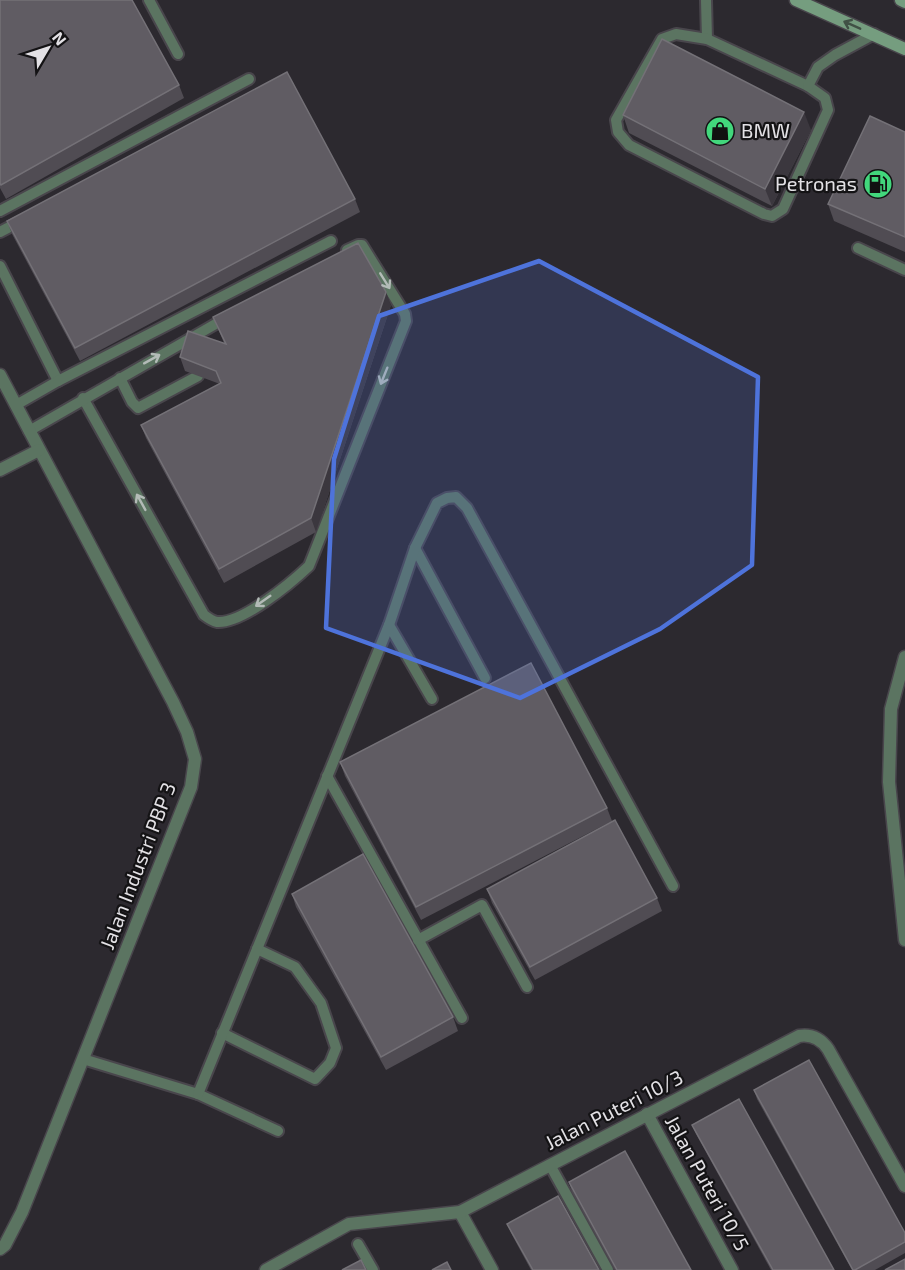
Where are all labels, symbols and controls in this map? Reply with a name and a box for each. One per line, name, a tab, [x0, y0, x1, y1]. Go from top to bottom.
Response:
north arrow	[18, 18, 78, 78]
one-way arrow	[843, 18, 861, 30]
text: N	[49, 28, 71, 49]
shop icon: BMW	[704, 115, 736, 147]
place label: BMW	[741, 118, 790, 142]
fuel station icon: Petronas	[862, 168, 894, 200]
place label: Petronas	[775, 171, 857, 195]
one-way arrow	[379, 272, 391, 289]
one-way arrow	[143, 353, 160, 365]
one-way arrow	[378, 366, 389, 385]
one-way arrow	[135, 494, 147, 511]
one-way arrow	[255, 595, 271, 607]
street label: Jalan Industri PBP 3	[94, 779, 180, 953]
street label: Jalan Puteri 10/3	[541, 1064, 686, 1154]
street label: Jalan Puteri 10/5	[661, 1111, 755, 1254]

